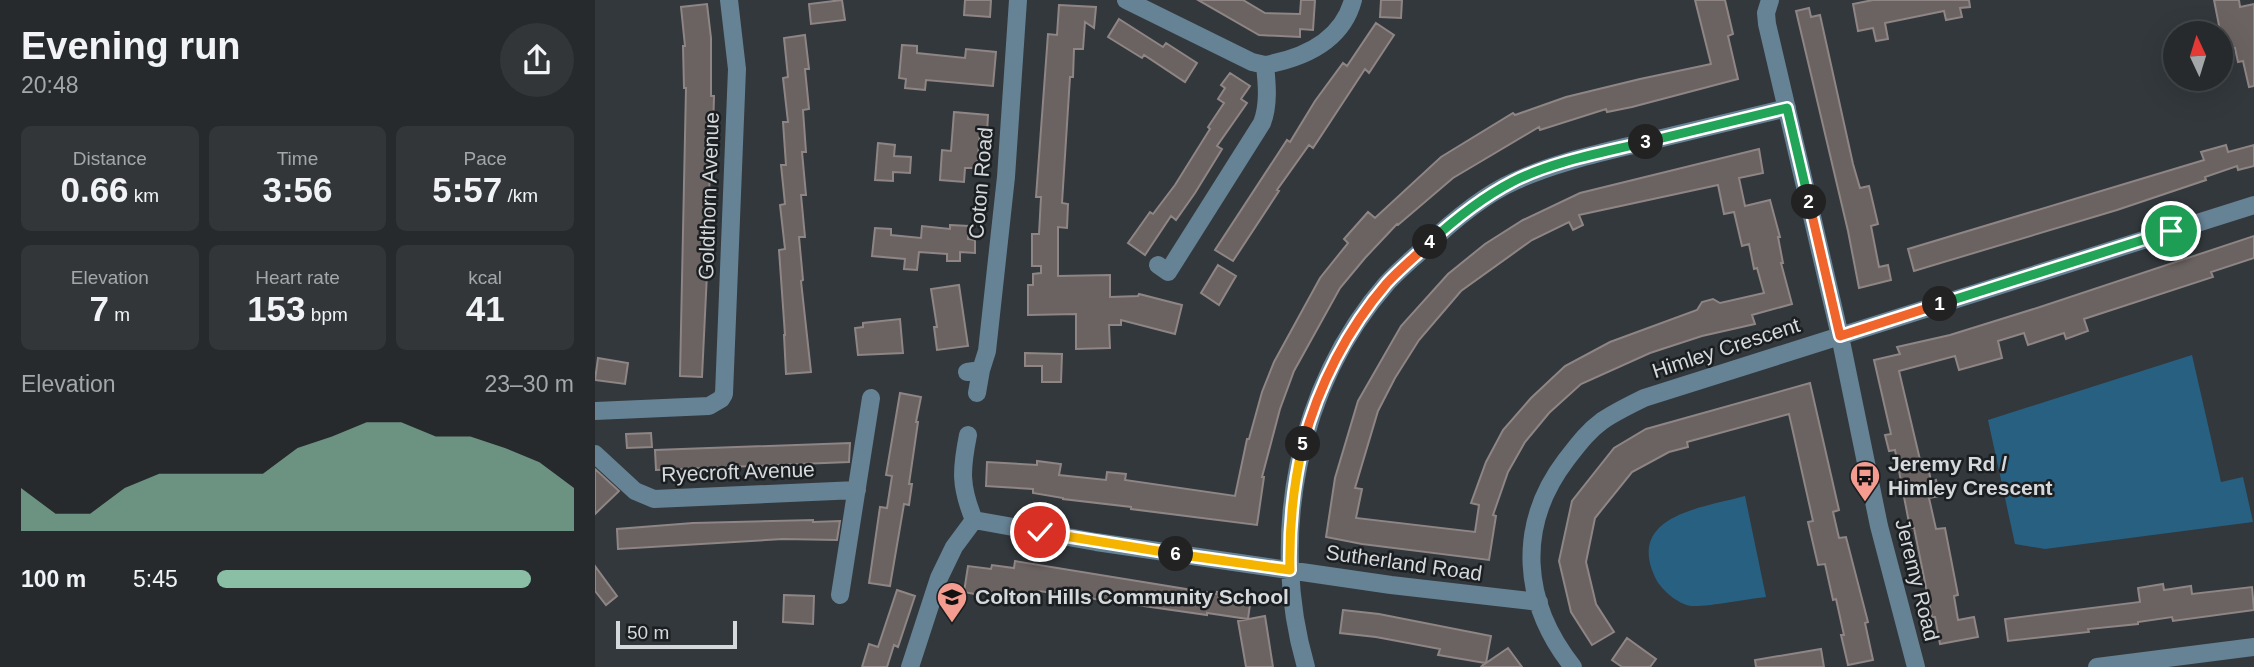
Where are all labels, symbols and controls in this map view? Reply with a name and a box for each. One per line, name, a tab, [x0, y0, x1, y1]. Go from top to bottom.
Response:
north arrow	[2163, 21, 2233, 91]
map controls	[2163, 21, 2233, 91]
button: share	[500, 23, 574, 97]
text: Evening run	[21, 25, 241, 67]
text: 20:48	[21, 72, 79, 98]
street label: Goldthorn Avenue	[694, 112, 723, 280]
pin: 3	[1629, 124, 1663, 160]
street label: Coton Road	[964, 126, 997, 240]
text: 3	[1640, 131, 1651, 152]
text: Distance	[73, 148, 147, 169]
text: Time	[277, 148, 318, 169]
text: Pace	[464, 148, 507, 169]
text: 0.66	[60, 170, 129, 209]
text: 3:56	[262, 170, 333, 209]
text: 5:57	[432, 170, 502, 209]
pin: 2	[1791, 184, 1827, 220]
text: km	[129, 185, 159, 206]
text: /km	[502, 185, 538, 206]
text: 2	[1803, 191, 1814, 212]
pin	[2141, 201, 2201, 261]
icon: arrive	[2152, 212, 2190, 250]
pin: 4	[1413, 224, 1447, 260]
text: 4	[1424, 231, 1435, 252]
text: Elevation	[71, 267, 149, 288]
text: Heart rate	[255, 267, 340, 288]
text: kcal	[468, 267, 502, 288]
pin: 1	[1923, 286, 1957, 322]
text: 7	[90, 289, 109, 328]
text: 153	[247, 289, 306, 328]
text: 41	[466, 289, 505, 328]
text: 1	[1934, 293, 1945, 314]
text: m	[109, 304, 130, 325]
text: bpm	[306, 304, 348, 325]
street label: Himley Crescent	[1649, 313, 1803, 382]
text: Elevation	[21, 371, 116, 397]
text: 23–30 m	[484, 371, 574, 397]
pin: 5	[1285, 426, 1321, 462]
text: 5	[1297, 433, 1308, 454]
place label: Jeremy Rd / Himley Crescent	[1888, 452, 2053, 499]
street label: Ryecroft Avenue	[661, 457, 815, 486]
bus stop icon: Jeremy Rd / Himley Crescent	[1848, 459, 1882, 503]
pin	[1010, 502, 1070, 562]
icon: check	[1021, 513, 1059, 551]
street label: Jeremy Road	[1891, 517, 1944, 643]
pin: 6	[1159, 536, 1193, 572]
street label: Sutherland Road	[1324, 540, 1484, 585]
text: 6	[1170, 543, 1181, 564]
text: 100 m	[21, 566, 86, 592]
text: 5:45	[133, 566, 178, 592]
school or university icon: Colton Hills Community School	[935, 580, 969, 624]
place label: Colton Hills Community School	[975, 585, 1289, 608]
scale bar	[616, 618, 737, 650]
text: 50 m	[627, 622, 669, 643]

